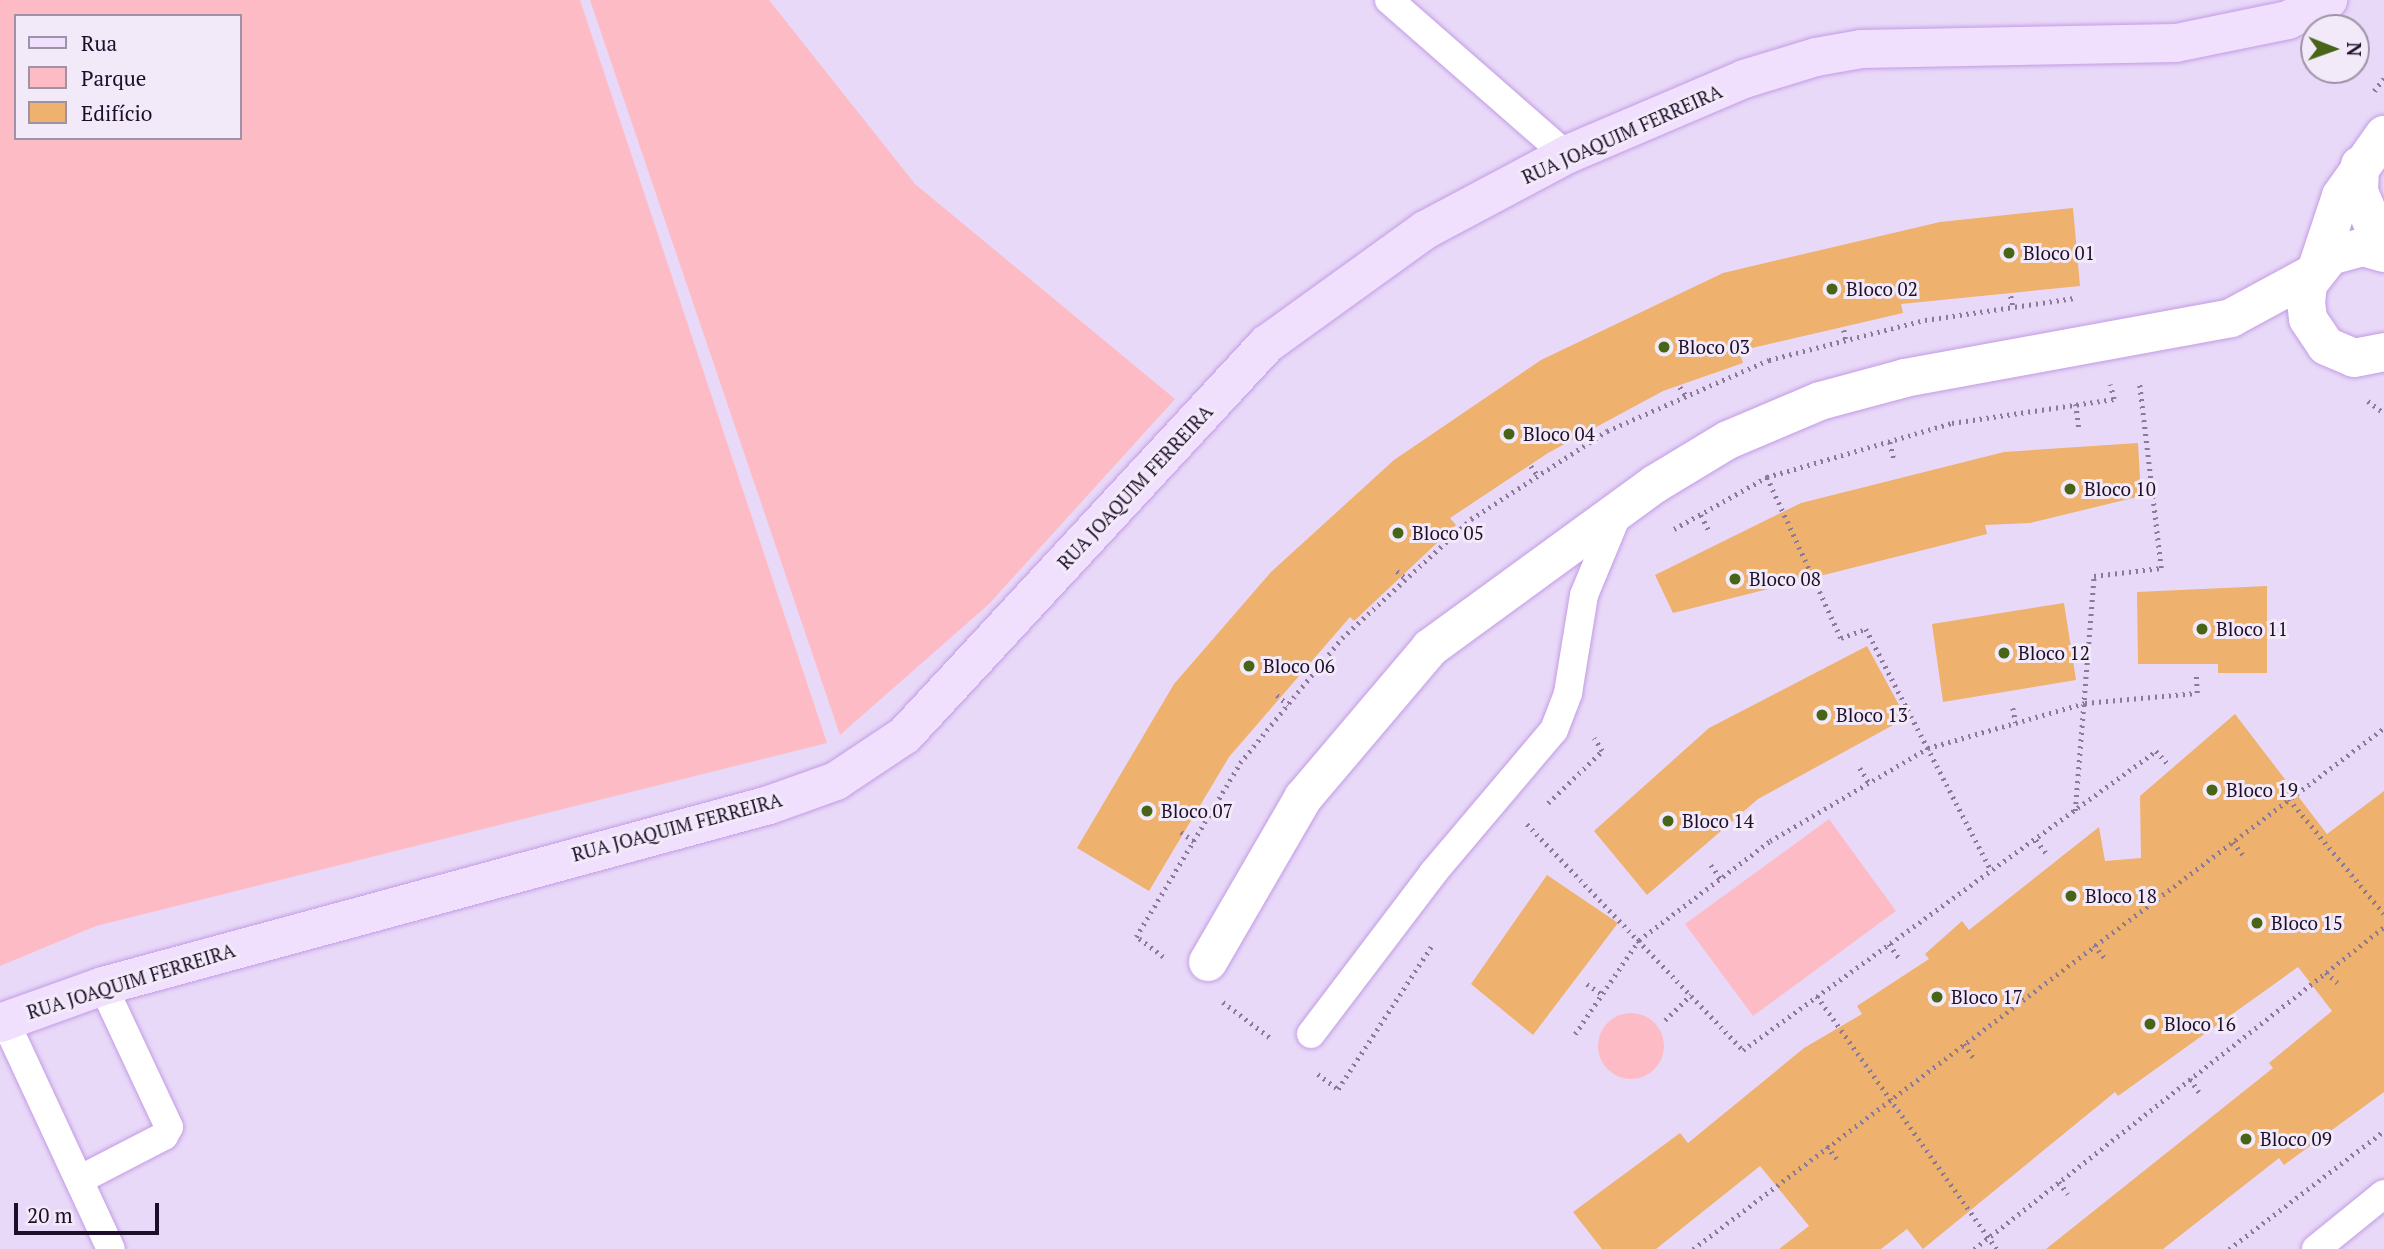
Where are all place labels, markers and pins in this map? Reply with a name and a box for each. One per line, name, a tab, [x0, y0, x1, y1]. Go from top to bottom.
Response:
place label: Bloco 01	[2023, 242, 2095, 264]
marker: Bloco 01	[2001, 245, 2017, 261]
place label: Bloco 02	[1846, 278, 1918, 300]
marker: Bloco 02	[1824, 281, 1840, 297]
place label: Bloco 03	[1678, 336, 1750, 358]
marker: Bloco 03	[1656, 339, 1672, 355]
place label: Bloco 04	[1523, 423, 1595, 445]
marker: Bloco 04	[1501, 426, 1517, 442]
place label: Bloco 10	[2084, 478, 2156, 500]
marker: Bloco 10	[2062, 481, 2078, 497]
place label: Bloco 05	[1412, 522, 1484, 544]
marker: Bloco 05	[1390, 525, 1406, 541]
place label: Bloco 08	[1749, 568, 1821, 590]
marker: Bloco 08	[1727, 571, 1743, 587]
place label: Bloco 11	[2216, 618, 2288, 640]
marker: Bloco 11	[2194, 621, 2210, 637]
place label: Bloco 12	[2018, 642, 2090, 664]
marker: Bloco 12	[1996, 645, 2012, 661]
place label: Bloco 06	[1263, 655, 1335, 677]
marker: Bloco 06	[1241, 658, 1257, 674]
place label: Bloco 13	[1836, 704, 1908, 726]
marker: Bloco 13	[1814, 707, 1830, 723]
place label: Bloco 19	[2226, 779, 2298, 801]
marker: Bloco 19	[2204, 782, 2220, 798]
place label: Bloco 07	[1161, 800, 1233, 822]
marker: Bloco 07	[1139, 803, 1155, 819]
place label: Bloco 14	[1682, 810, 1754, 832]
marker: Bloco 14	[1660, 813, 1676, 829]
place label: Bloco 18	[2085, 885, 2157, 907]
marker: Bloco 18	[2063, 888, 2079, 904]
place label: Bloco 15	[2271, 912, 2343, 934]
marker: Bloco 15	[2249, 915, 2265, 931]
place label: Bloco 17	[1951, 986, 2023, 1008]
marker: Bloco 17	[1929, 989, 1945, 1005]
place label: Bloco 16	[2164, 1013, 2236, 1035]
marker: Bloco 16	[2142, 1016, 2158, 1032]
place label: Bloco 09	[2260, 1128, 2332, 1150]
marker: Bloco 09	[2238, 1131, 2254, 1147]

